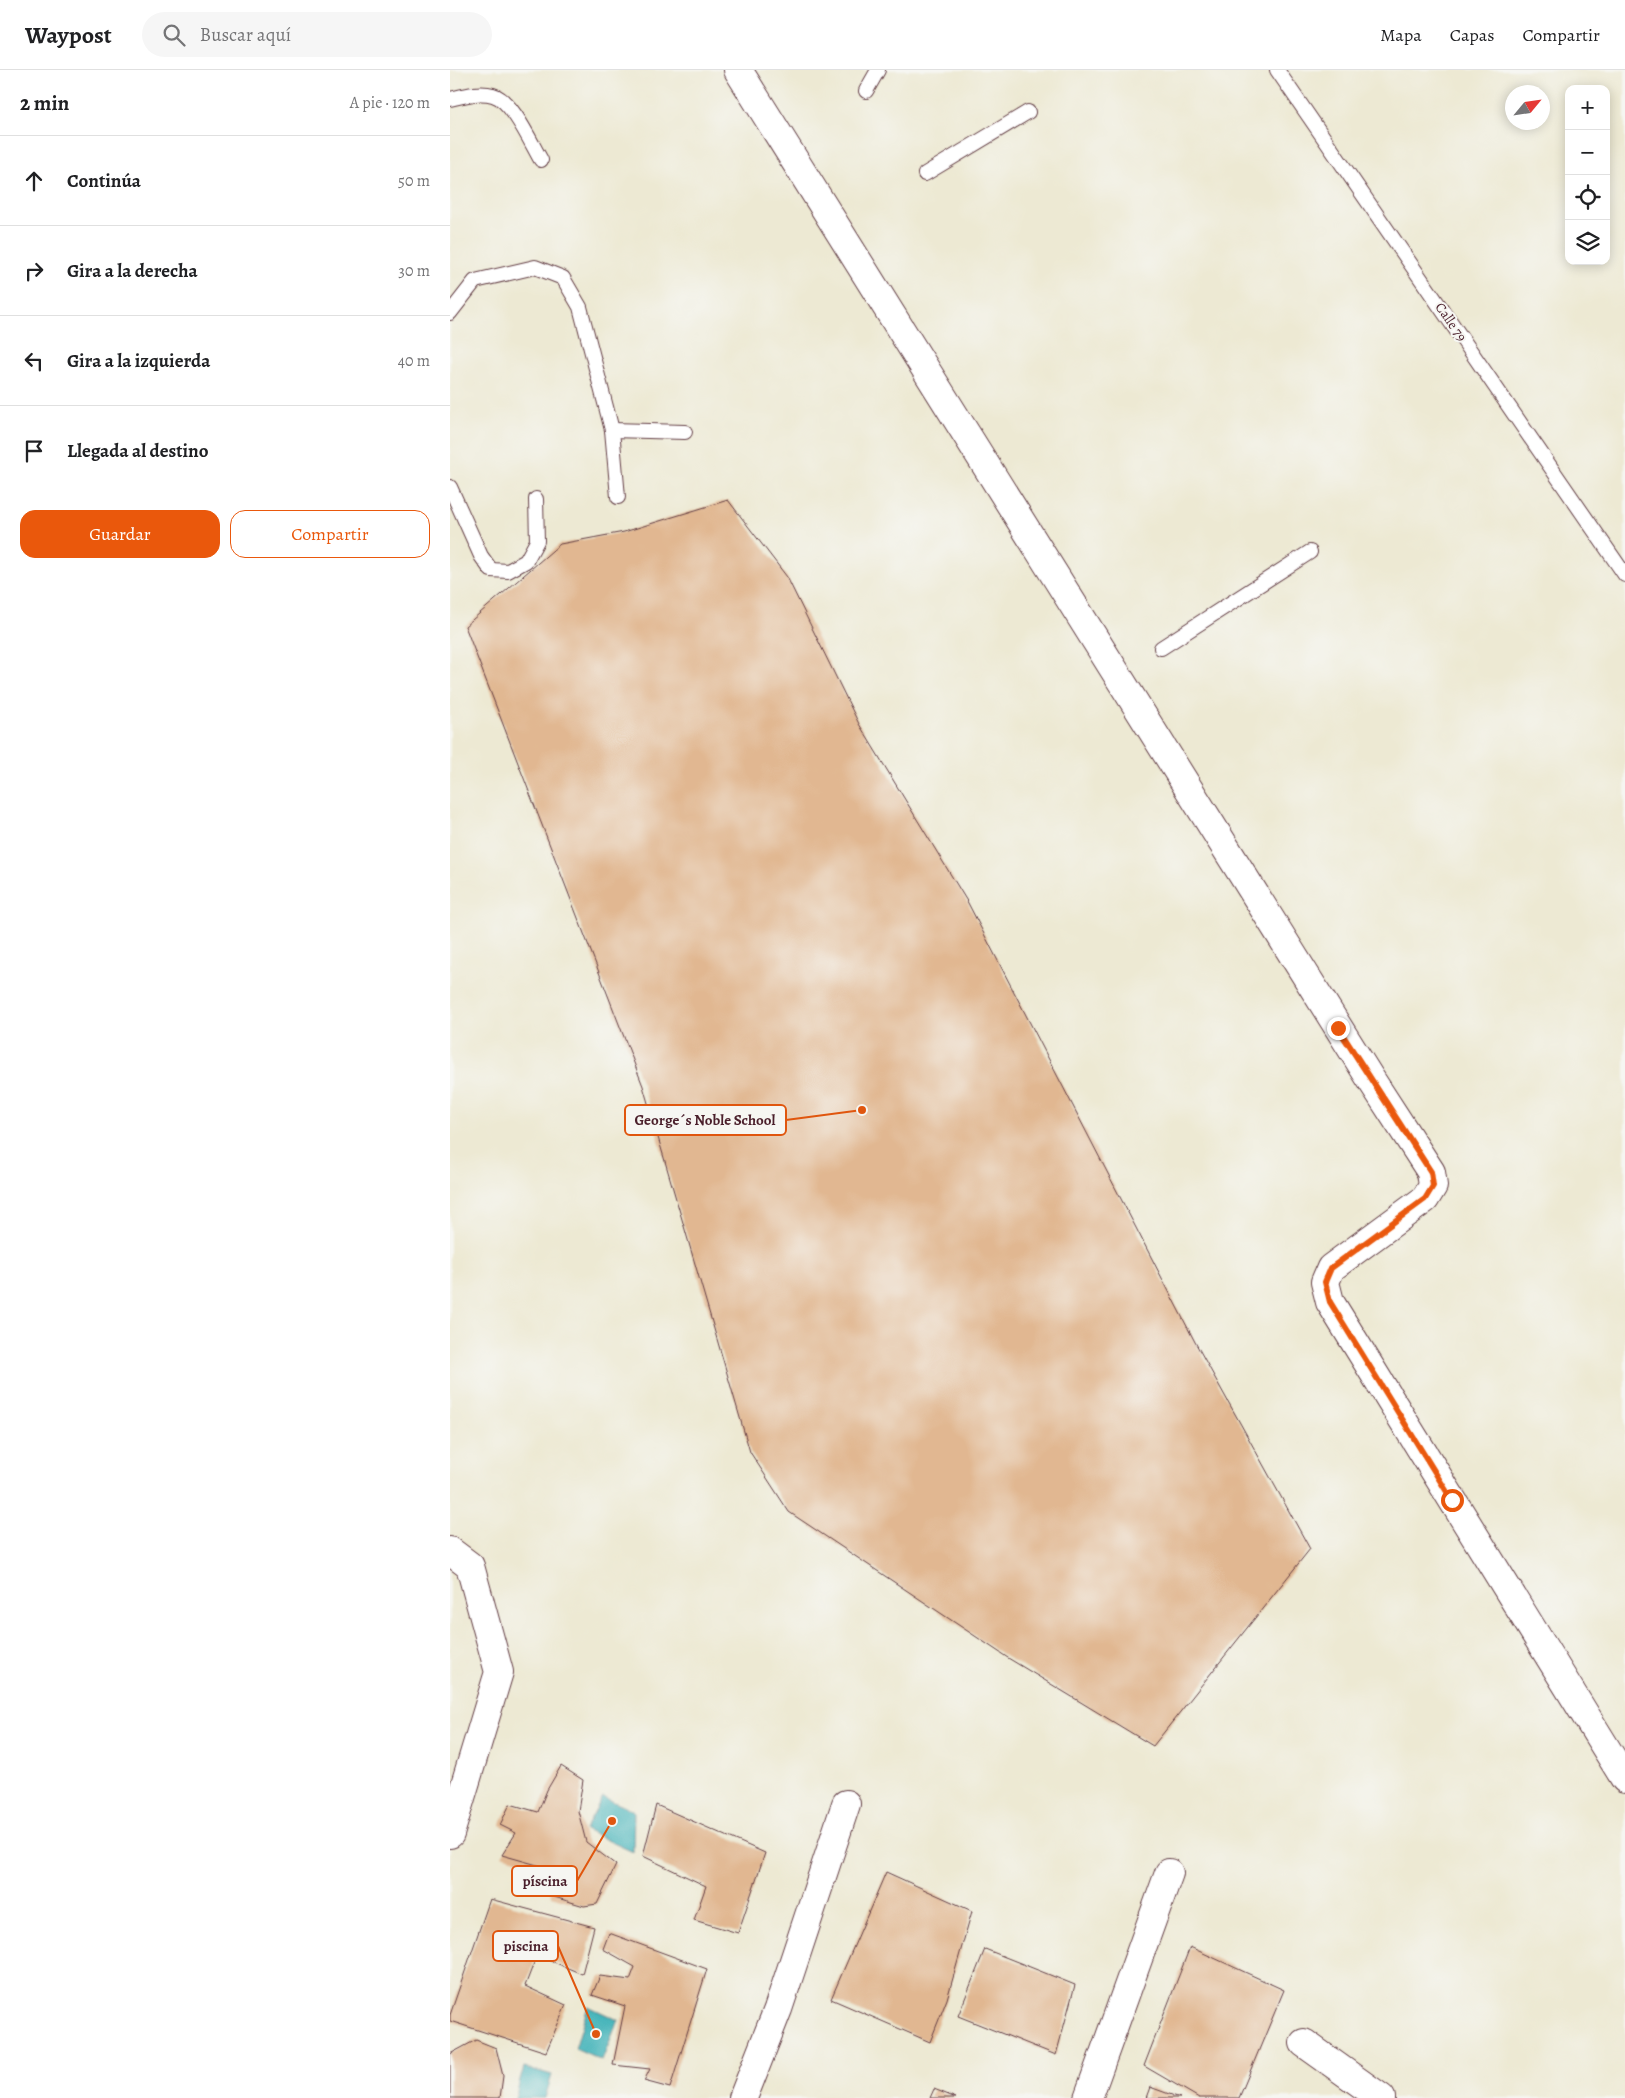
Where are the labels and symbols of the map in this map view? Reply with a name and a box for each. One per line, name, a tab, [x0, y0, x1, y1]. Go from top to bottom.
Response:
north arrow	[1505, 85, 1550, 130]
street label: Calle 79	[1431, 299, 1471, 345]
route end	[1327, 1017, 1350, 1040]
callout: George´s Noble School	[625, 1105, 786, 1135]
text: George´s Noble School	[635, 1110, 776, 1130]
route start	[1441, 1489, 1464, 1512]
callout: píscina	[512, 1866, 577, 1896]
text: píscina	[522, 1871, 568, 1891]
callout: piscina	[493, 1931, 558, 1961]
text: piscina	[503, 1936, 549, 1956]

